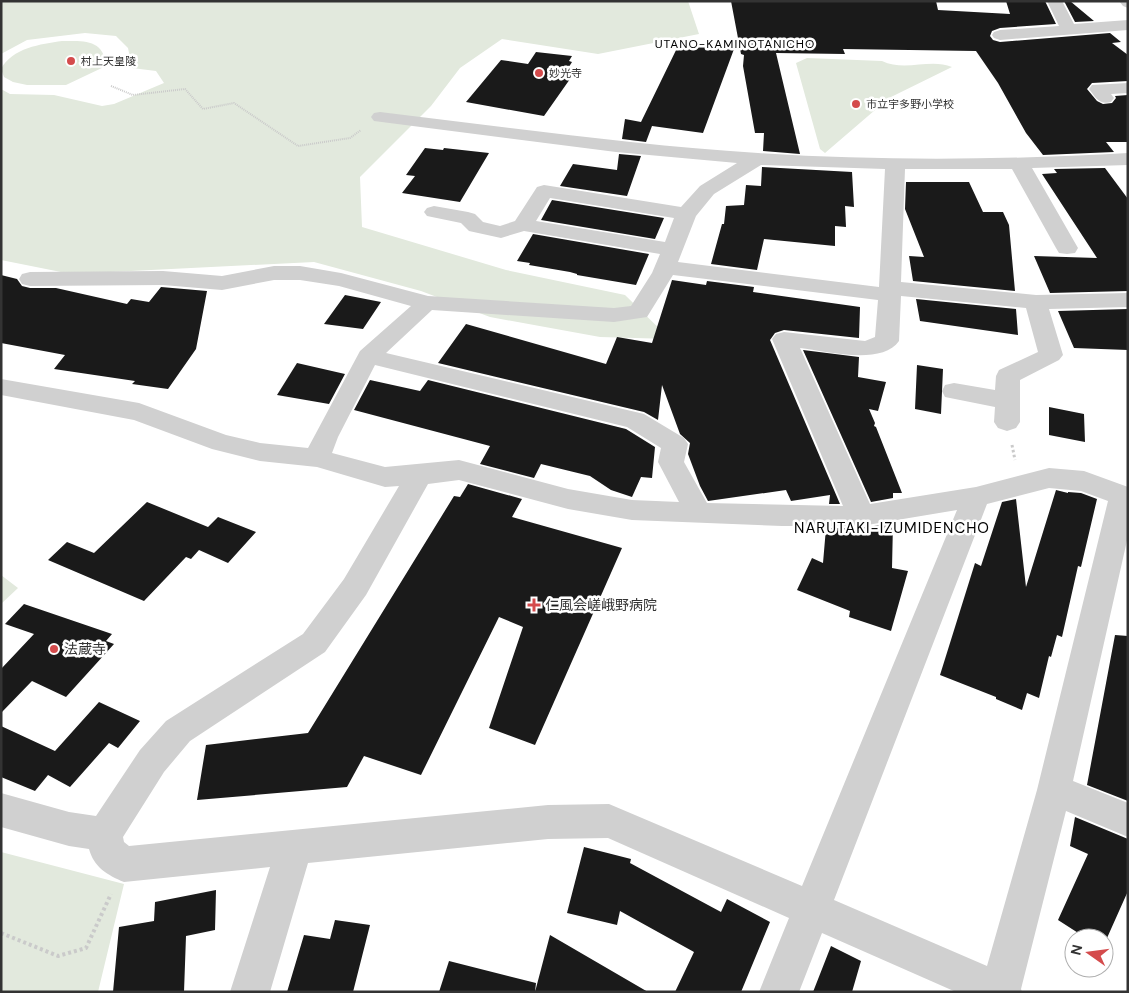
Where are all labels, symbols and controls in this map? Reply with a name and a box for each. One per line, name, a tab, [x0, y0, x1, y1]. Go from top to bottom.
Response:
district label: UTANO-KAMINOTANICHO	[655, 36, 815, 52]
place label: 村上天皇陵	[81, 54, 136, 68]
marker: 村上天皇陵	[65, 55, 77, 67]
place label: 妙光寺	[549, 66, 582, 80]
marker: 妙光寺	[533, 67, 545, 79]
place label: 市立宇多野小学校	[866, 97, 954, 111]
marker: 市立宇多野小学校	[850, 98, 862, 110]
district label: NARUTAKI-IZUMIDENCHO	[794, 518, 990, 538]
place label: 仁風会嵯峨野病院	[545, 596, 657, 614]
marker: 仁風会嵯峨野病院	[527, 598, 541, 612]
place label: 法蔵寺	[64, 640, 106, 658]
marker: 法蔵寺	[48, 643, 60, 655]
north arrow	[1064, 928, 1114, 978]
text: N	[1066, 943, 1086, 957]

